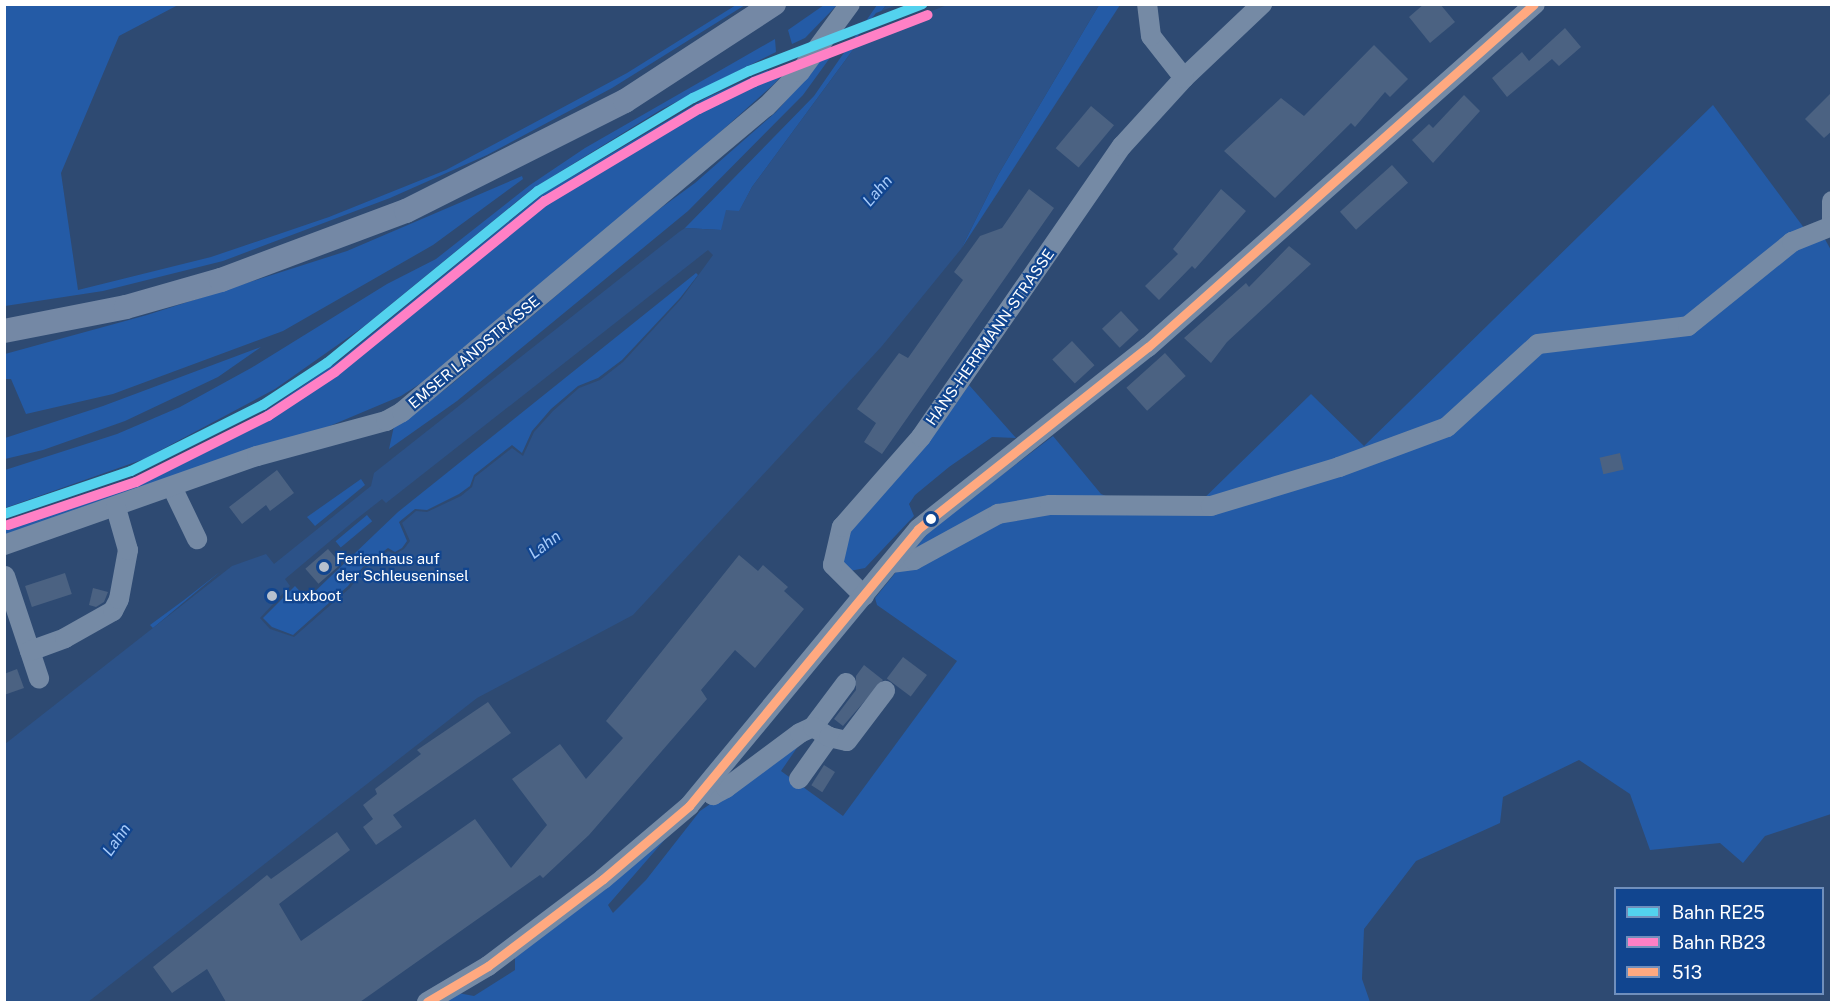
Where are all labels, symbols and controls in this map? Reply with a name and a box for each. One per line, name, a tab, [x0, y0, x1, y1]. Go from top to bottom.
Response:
water label: Lahn	[859, 171, 897, 211]
street label: HANS-HERRMANN-STRASSE	[922, 245, 1058, 429]
street label: EMSER LANDSTRASSE	[405, 292, 543, 412]
unlabelled marker	[925, 513, 937, 525]
water label: Lahn	[525, 527, 565, 563]
place label: Ferienhaus auf der Schleuseninsel	[336, 549, 469, 584]
marker: Ferienhaus auf der Schleuseninsel	[317, 560, 331, 574]
place label: Luxboot	[284, 587, 341, 605]
marker: Luxboot	[265, 589, 279, 603]
water label: Lahn	[99, 820, 135, 860]
legend	[1614, 887, 1824, 995]
text: Bahn RE25	[1672, 902, 1765, 923]
text: Bahn RB23	[1672, 932, 1765, 953]
text: 513	[1672, 962, 1702, 983]

